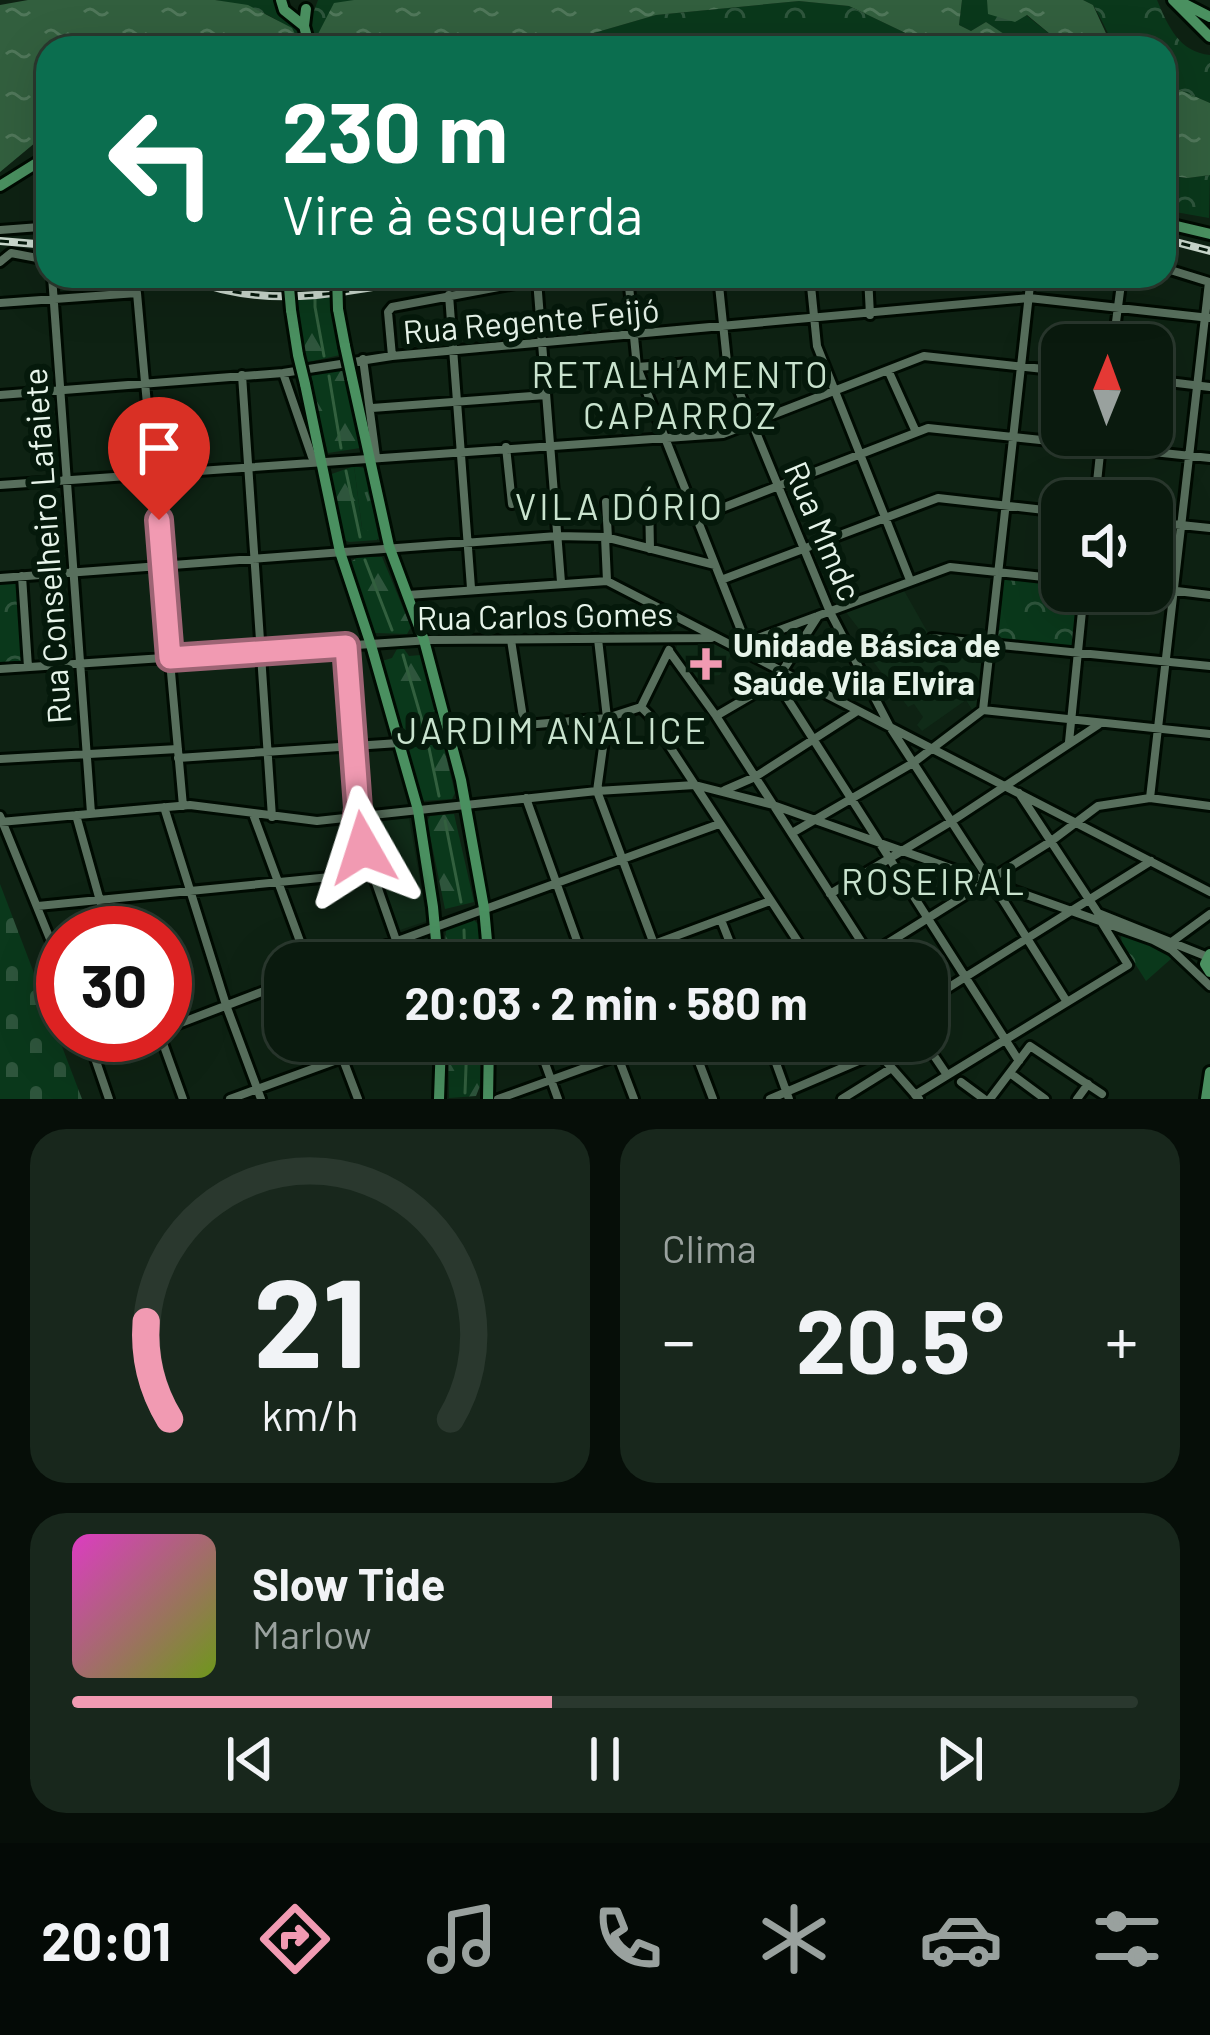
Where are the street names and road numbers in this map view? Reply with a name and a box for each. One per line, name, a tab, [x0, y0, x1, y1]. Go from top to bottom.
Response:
street label: Rua Regente Feijó	[401, 289, 661, 351]
street label: Rua Conselheiro Lafaiete	[14, 367, 78, 725]
street label: Rua Mmdc	[777, 455, 871, 606]
street label: Rua Carlos Gomes	[416, 593, 674, 637]

